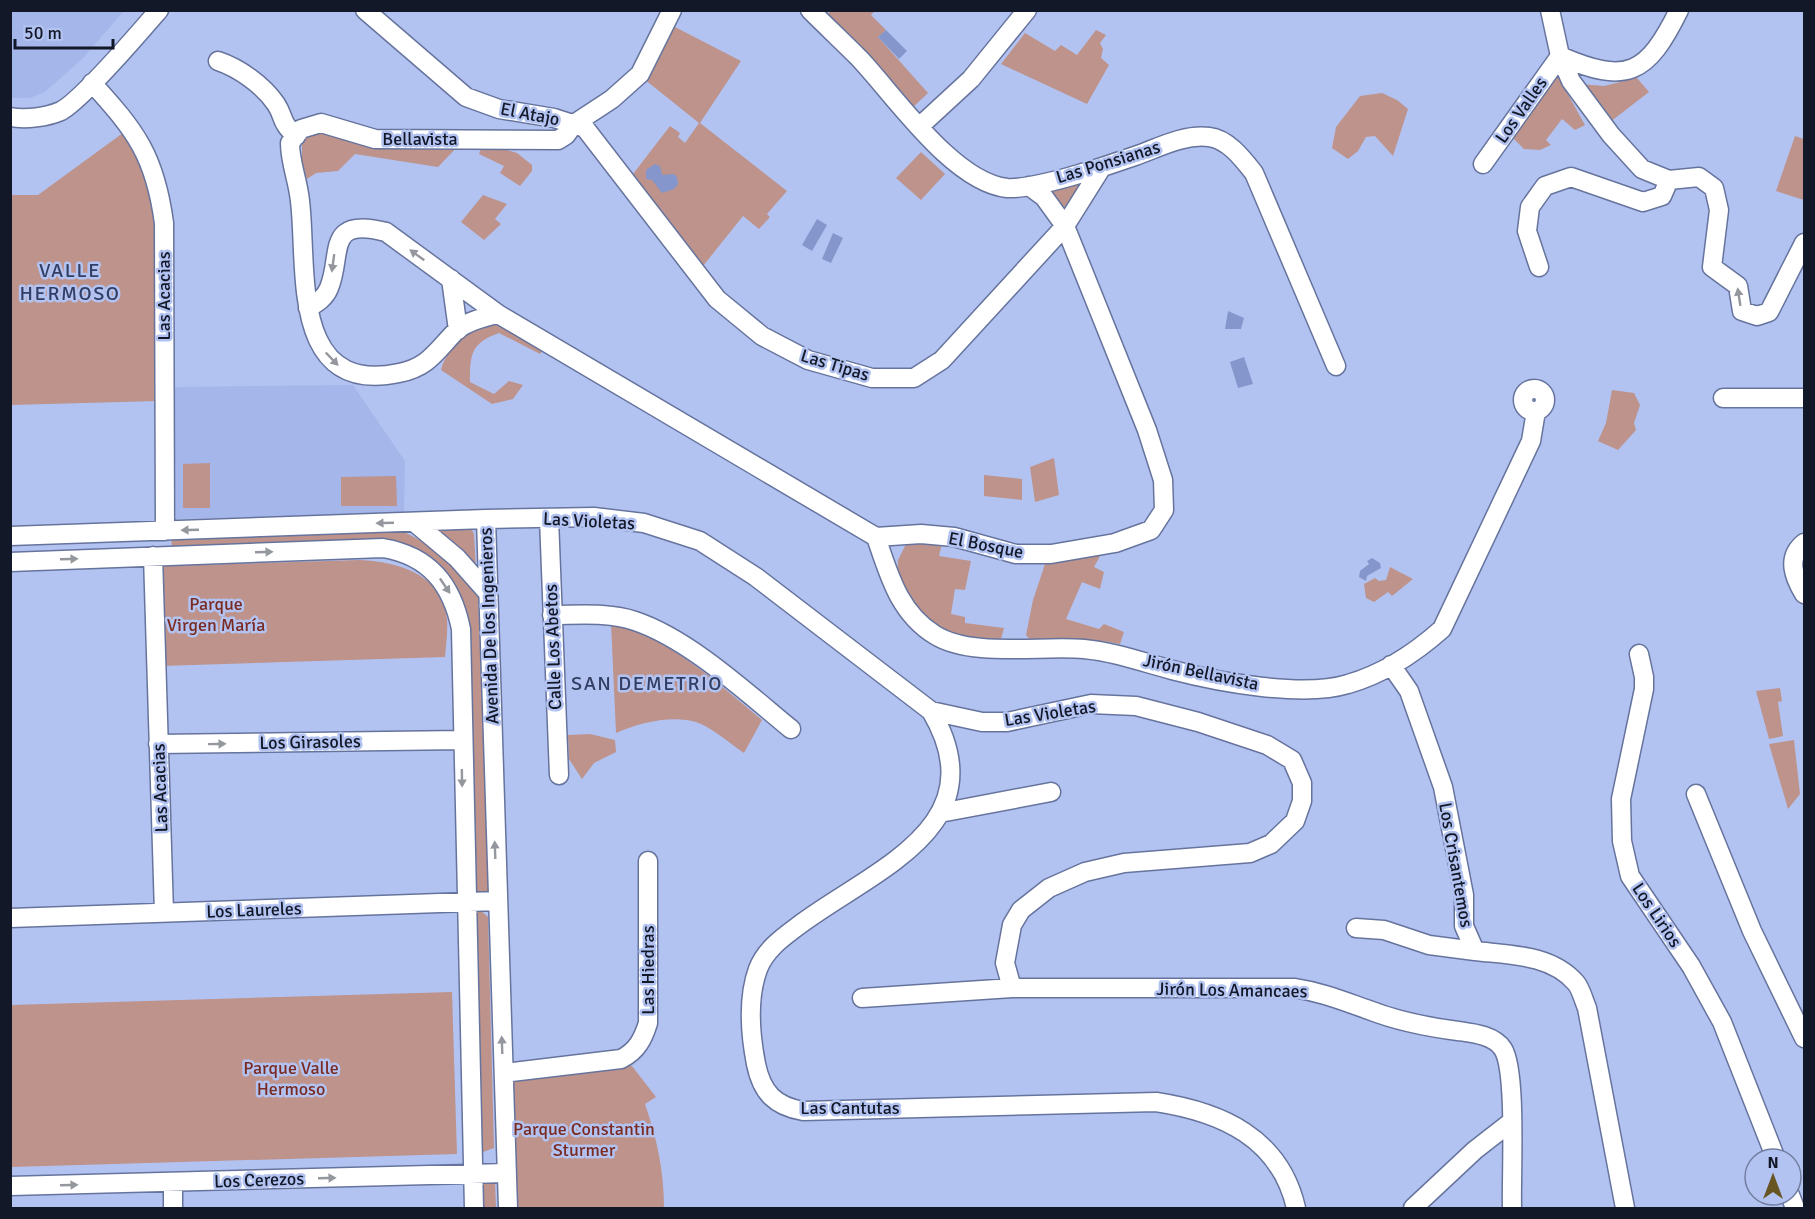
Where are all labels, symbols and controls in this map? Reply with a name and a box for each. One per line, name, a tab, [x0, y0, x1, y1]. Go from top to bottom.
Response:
scale bar	[15, 12, 112, 50]
text: 50 m	[24, 22, 62, 44]
street label: Los Valles	[1490, 72, 1552, 147]
street label: El Atajo	[498, 97, 562, 131]
street label: Bellavista	[382, 128, 458, 150]
street label: Las Ponsianas	[1053, 136, 1163, 188]
one-way arrow	[410, 249, 426, 261]
street label: Las Acacias	[153, 251, 175, 341]
one-way arrow	[329, 253, 338, 272]
district label: VALLE HERMOSO	[20, 258, 120, 306]
one-way arrow	[1735, 288, 1744, 307]
street label: Las Tipas	[798, 344, 872, 386]
one-way arrow	[325, 352, 339, 367]
street label: Las Violetas	[542, 508, 636, 534]
one-way arrow	[376, 518, 395, 527]
one-way arrow	[181, 525, 200, 535]
street label: Avenida De los Ingenieros	[475, 527, 503, 725]
street label: El Bosque	[947, 527, 1025, 563]
one-way arrow	[254, 547, 273, 557]
one-way arrow	[59, 555, 78, 564]
one-way arrow	[439, 578, 450, 594]
street label: Calle Los Abetos	[540, 584, 566, 710]
park label: Parque Virgen María	[167, 593, 265, 636]
street label: Jirón Bellavista	[1141, 649, 1261, 695]
district label: SAN DEMETRIO	[571, 671, 723, 696]
street label: Las Violetas	[1003, 695, 1097, 731]
street label: Los Girasoles	[259, 730, 361, 754]
one-way arrow	[207, 739, 226, 748]
street label: Las Acacias	[147, 743, 173, 833]
one-way arrow	[458, 768, 467, 787]
street label: Los Crisantemos	[1434, 801, 1478, 929]
one-way arrow	[491, 841, 500, 860]
street label: Los Lirios	[1627, 879, 1687, 952]
street label: Los Laureles	[206, 897, 302, 923]
street label: Las Hiedras	[637, 925, 659, 1015]
street label: Jirón Los Amancaes	[1156, 978, 1308, 1002]
one-way arrow	[498, 1036, 507, 1055]
park label: Parque Valle Hermoso	[243, 1057, 339, 1100]
street label: Las Cantutas	[800, 1097, 900, 1119]
park label: Parque Constantin Sturmer	[513, 1118, 655, 1161]
north arrow	[1743, 1147, 1803, 1207]
text: N	[1767, 1153, 1779, 1173]
street label: Los Cerezos	[214, 1167, 305, 1193]
one-way arrow	[317, 1173, 336, 1182]
one-way arrow	[59, 1180, 78, 1189]

